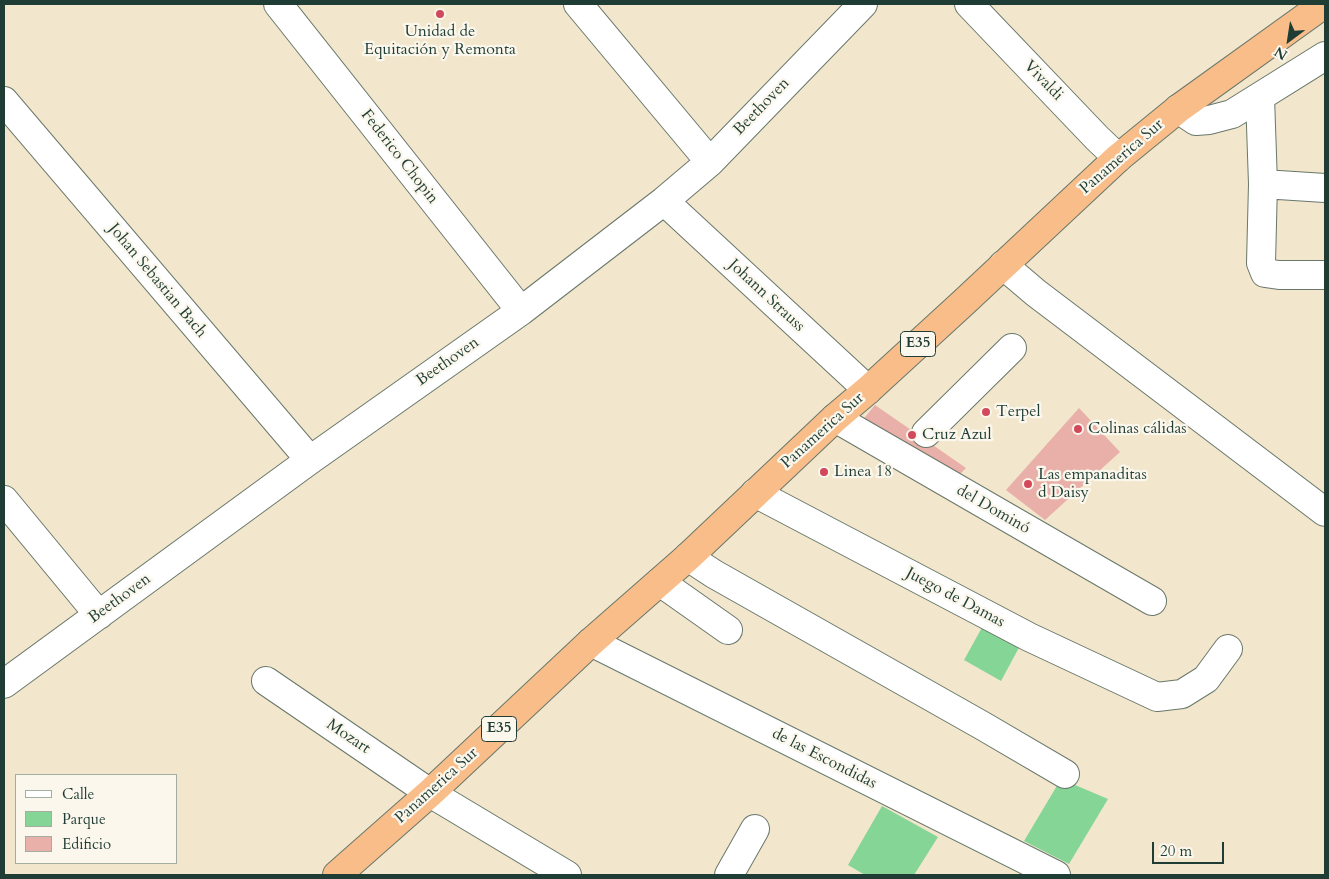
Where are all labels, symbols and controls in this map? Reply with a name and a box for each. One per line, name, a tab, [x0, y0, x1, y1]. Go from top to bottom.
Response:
marker: Unidad de Equitación y Remonta	[434, 8, 446, 20]
north arrow	[1264, 15, 1314, 65]
place label: Unidad de Equitación y Remonta	[364, 22, 516, 60]
text: N	[1271, 42, 1291, 65]
street label: Vivaldi	[1019, 57, 1067, 105]
street label: Beethoven	[730, 74, 794, 140]
street label: Federico Chopin	[356, 106, 442, 208]
street label: Panamerica Sur	[1076, 115, 1168, 199]
street label: Johan Sebastian Bach	[104, 220, 210, 342]
street label: Johann Strauss	[724, 256, 808, 336]
road number: E35	[900, 332, 936, 356]
street label: Beethoven	[413, 333, 483, 391]
street label: Panamerica Sur	[778, 389, 868, 473]
place label: Terpel	[996, 402, 1041, 422]
marker: Terpel	[980, 406, 992, 418]
place label: Colinas cálidas	[1088, 419, 1187, 439]
marker: Colinas cálidas	[1072, 423, 1084, 435]
place label: Cruz Azul	[922, 425, 992, 445]
marker: Cruz Azul	[906, 429, 918, 441]
place label: Linea 18	[834, 462, 892, 482]
place label: Las empanaditas d Daisy	[1038, 465, 1147, 503]
marker: Linea 18	[818, 466, 830, 478]
marker: Las empanaditas d Daisy	[1022, 478, 1034, 490]
street label: del Dominó	[953, 481, 1033, 539]
street label: Juego de Damas	[902, 564, 1008, 632]
street label: Beethoven	[85, 570, 155, 628]
street label: Mozart	[322, 715, 374, 759]
road number: E35	[482, 716, 516, 742]
street label: de las Escondidas	[769, 724, 879, 794]
street label: Panamerica Sur	[392, 744, 482, 828]
legend	[15, 774, 178, 864]
text: Calle	[62, 784, 94, 804]
text: Parque	[62, 809, 106, 829]
scale bar	[1154, 832, 1226, 864]
text: Edificio	[62, 834, 111, 854]
text: 20 m	[1160, 841, 1192, 861]

